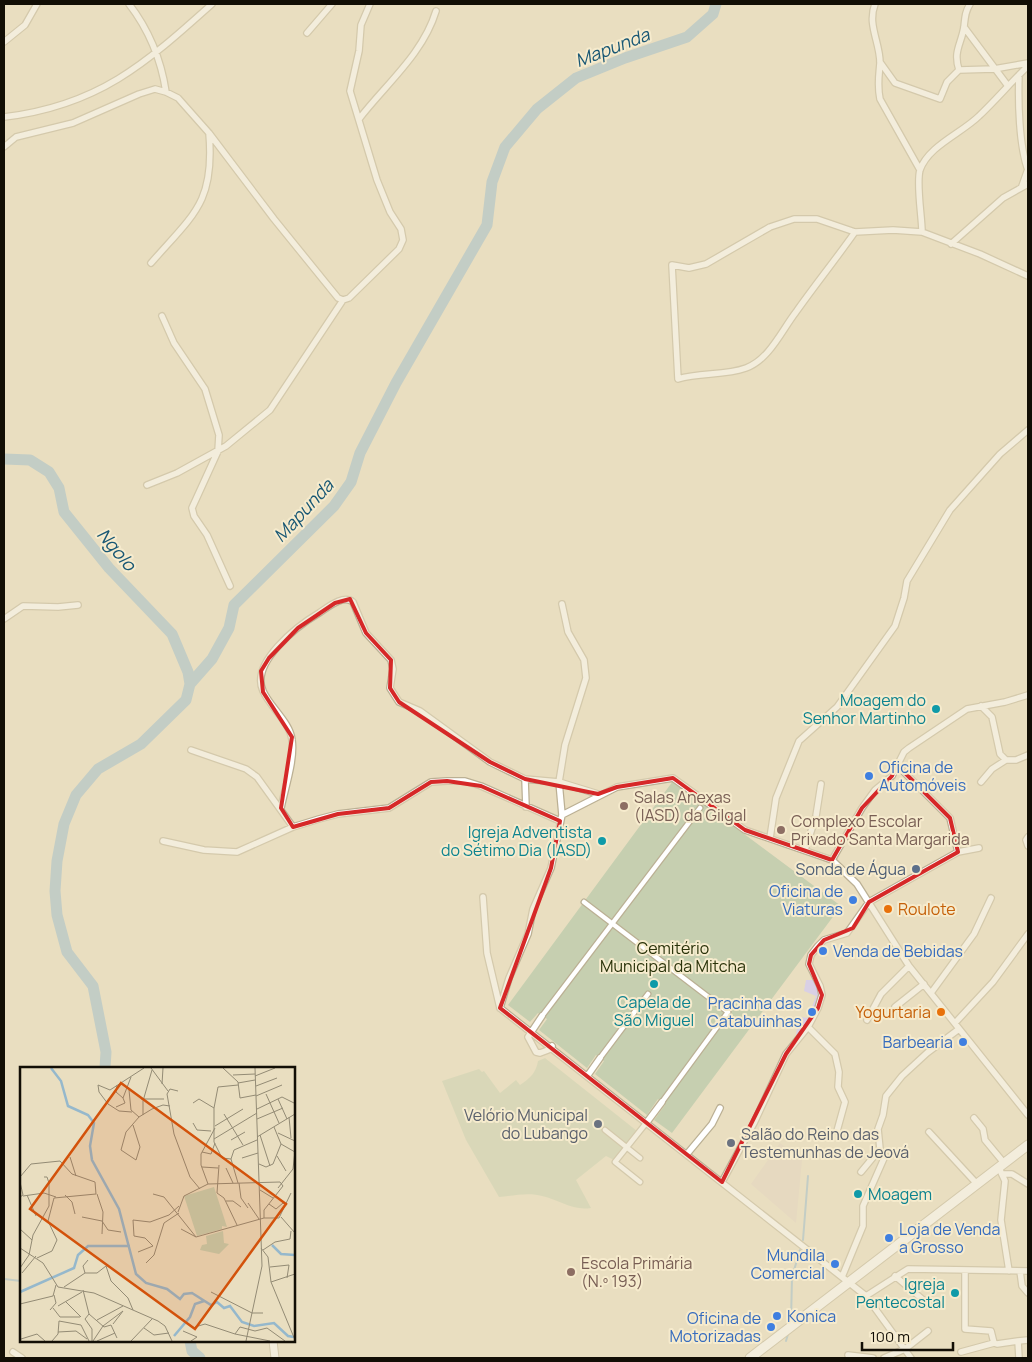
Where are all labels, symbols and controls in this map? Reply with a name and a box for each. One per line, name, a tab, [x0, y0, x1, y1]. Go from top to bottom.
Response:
water label: Mapunda	[571, 22, 654, 72]
water label: Mapunda	[268, 473, 339, 547]
water label: Ngolo	[92, 523, 143, 576]
place label: Moagem do Senhor Martinho	[803, 689, 926, 729]
marker: Moagem do Senhor Martinho	[930, 703, 942, 715]
place label: Oficina de Automóveis	[879, 756, 966, 796]
marker: Oficina de Automóveis	[863, 770, 875, 782]
place label: Salas Anexas (IASD) da Gilgal	[634, 786, 746, 826]
marker: Salas Anexas (IASD) da Gilgal	[618, 800, 630, 812]
place label: Complexo Escolar Privado Santa Margarida	[791, 810, 970, 850]
place label: Igreja Adventista do Sétimo Dia (IASD)	[441, 821, 592, 861]
marker: Complexo Escolar Privado Santa Margarida	[775, 824, 787, 836]
marker: Igreja Adventista do Sétimo Dia (IASD)	[596, 835, 608, 847]
place label: Sonda de Água	[796, 858, 906, 880]
marker: Sonda de Água	[910, 863, 922, 875]
place label: Oficina de Viaturas	[769, 880, 843, 920]
marker: Oficina de Viaturas	[847, 894, 859, 906]
place label: Roulote	[898, 898, 956, 920]
marker: Roulote	[882, 903, 894, 915]
park label: Cemitério Municipal da Mitcha	[600, 937, 746, 977]
place label: Venda de Bebidas	[833, 940, 963, 962]
marker: Venda de Bebidas	[817, 945, 829, 957]
marker: Capela de São Miguel	[648, 978, 660, 990]
place label: Capela de São Miguel	[614, 991, 694, 1031]
place label: Pracinha das Catabuinhas	[707, 992, 802, 1032]
place label: Yogurtaria	[855, 1001, 931, 1023]
marker: Pracinha das Catabuinhas	[806, 1006, 818, 1018]
marker: Yogurtaria	[935, 1006, 947, 1018]
place label: Barbearia	[883, 1031, 953, 1053]
marker: Barbearia	[957, 1036, 969, 1048]
inset map	[20, 1067, 295, 1342]
place label: Velório Municipal do Lubango	[464, 1104, 588, 1144]
marker: Velório Municipal do Lubango	[592, 1118, 604, 1130]
place label: Salão do Reino das Testemunhas de Jeová	[741, 1123, 909, 1163]
marker: Salão do Reino das Testemunhas de Jeová	[725, 1137, 737, 1149]
place label: Moagem	[868, 1183, 932, 1205]
marker: Moagem	[852, 1188, 864, 1200]
place label: Loja de Venda a Grosso	[899, 1218, 1000, 1258]
marker: Loja de Venda a Grosso	[883, 1232, 895, 1244]
place label: Mundila Comercial	[751, 1244, 825, 1284]
place label: Escola Primária (N.º 193)	[581, 1252, 692, 1292]
marker: Mundila Comercial	[829, 1258, 841, 1270]
marker: Escola Primária (N.º 193)	[565, 1266, 577, 1278]
place label: Igreja Pentecostal	[856, 1273, 945, 1313]
marker: Igreja Pentecostal	[949, 1287, 961, 1299]
place label: Konica	[787, 1305, 836, 1327]
place label: Oficina de Motorizadas	[669, 1307, 761, 1347]
marker: Konica	[771, 1310, 783, 1322]
scale bar	[862, 1320, 953, 1352]
marker: Oficina de Motorizadas	[765, 1321, 777, 1333]
text: 100 m	[870, 1326, 910, 1347]

